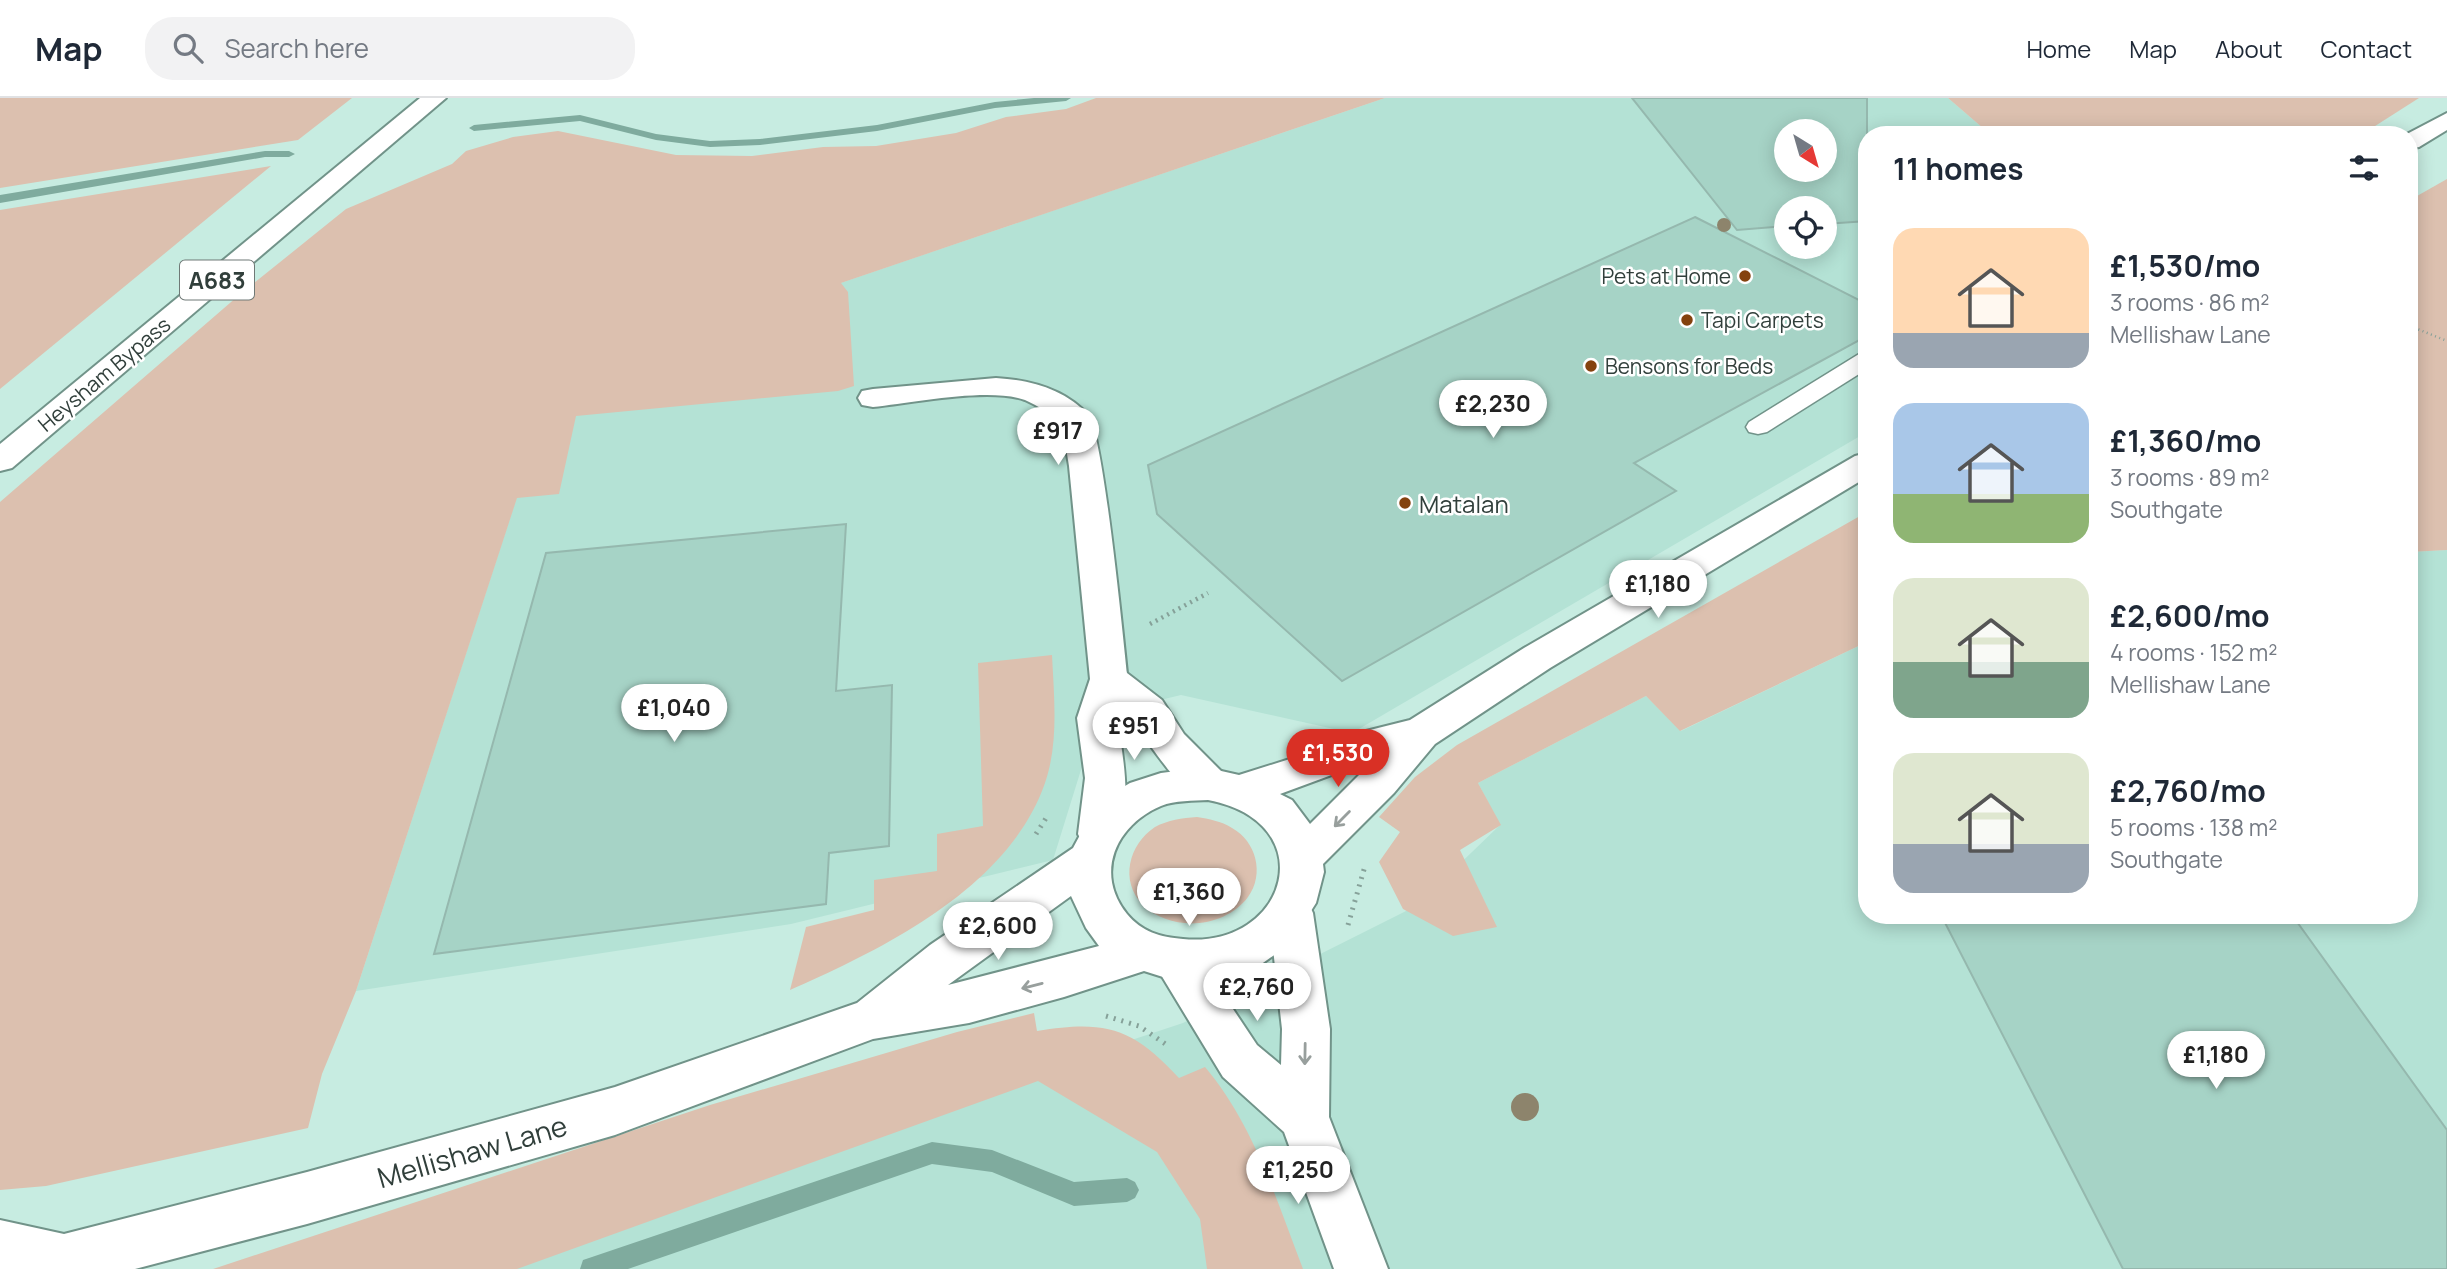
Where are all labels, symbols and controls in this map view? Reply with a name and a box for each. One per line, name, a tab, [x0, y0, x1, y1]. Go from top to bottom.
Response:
search box	[145, 17, 635, 80]
text: Map	[35, 26, 103, 71]
icon: search	[169, 29, 207, 67]
text: Search here	[225, 30, 369, 66]
text: Home	[2026, 32, 2091, 65]
text: Map	[2129, 32, 2177, 65]
text: About	[2215, 32, 2283, 65]
text: Contact	[2321, 32, 2412, 65]
north arrow	[1774, 119, 1838, 182]
map controls	[1774, 119, 1837, 259]
text: 11 homes	[1893, 148, 2024, 189]
icon: filters	[2345, 149, 2383, 187]
button: locate	[1774, 196, 1837, 259]
text: £1,530/mo	[2110, 245, 2260, 286]
icon: home	[1949, 256, 2033, 340]
road number: A683	[180, 260, 254, 300]
place label: Pets at Home	[1601, 262, 1731, 290]
marker: Pets at Home	[1737, 268, 1753, 284]
text: 3 rooms · 86 m²	[2110, 286, 2270, 318]
place label: Tapi Carpets	[1701, 306, 1824, 334]
street label: Heysham Bypass	[32, 310, 176, 438]
marker: Tapi Carpets	[1679, 312, 1695, 328]
text: Mellishaw Lane	[2110, 318, 2271, 350]
place label: Bensons for Beds	[1605, 352, 1773, 380]
marker: Bensons for Beds	[1583, 358, 1599, 374]
pin: £2,230	[1436, 380, 1550, 440]
text: £2,230	[1455, 387, 1531, 419]
pin: £917	[1017, 408, 1099, 467]
text: £917	[1033, 414, 1083, 446]
text: £1,360/mo	[2110, 420, 2261, 461]
icon: home	[1949, 431, 2033, 515]
text: 3 rooms · 89 m²	[2110, 461, 2270, 493]
place label: Matalan	[1419, 487, 1509, 520]
text: Southgate	[2110, 493, 2223, 525]
marker: Matalan	[1397, 495, 1413, 511]
pin: £1,180	[1601, 560, 1715, 620]
text: £1,180	[1625, 567, 1691, 599]
text: £2,600/mo	[2110, 595, 2270, 636]
icon: home	[1949, 606, 2033, 690]
text: 4 rooms · 152 m²	[2110, 636, 2277, 668]
text: Mellishaw Lane	[2110, 668, 2271, 700]
pin: £1,040	[617, 684, 731, 744]
text: £1,040	[637, 691, 711, 723]
pin: £951	[1093, 702, 1175, 762]
text: £951	[1109, 709, 1159, 741]
pin: £1,530	[1281, 730, 1395, 789]
text: £1,530	[1302, 736, 1374, 768]
text: £2,760/mo	[2110, 770, 2266, 811]
icon: home	[1949, 781, 2033, 865]
one-way arrow	[1334, 811, 1351, 828]
text: 5 rooms · 138 m²	[2110, 811, 2277, 843]
text: Southgate	[2110, 843, 2223, 875]
pin: £1,360	[1132, 868, 1246, 928]
text: £1,360	[1153, 875, 1225, 907]
pin: £2,600	[941, 902, 1055, 962]
text: £2,600	[959, 909, 1037, 941]
pin: £2,760	[1200, 964, 1314, 1023]
text: £2,760	[1219, 970, 1295, 1002]
one-way arrow	[1022, 980, 1044, 993]
pin: £1,180	[2159, 1032, 2273, 1091]
text: £1,180	[2183, 1038, 2249, 1070]
one-way arrow	[1298, 1042, 1312, 1065]
street label: Mellishaw Lane	[373, 1106, 571, 1196]
pin: £1,250	[1241, 1146, 1355, 1206]
text: £1,250	[1262, 1153, 1334, 1185]

